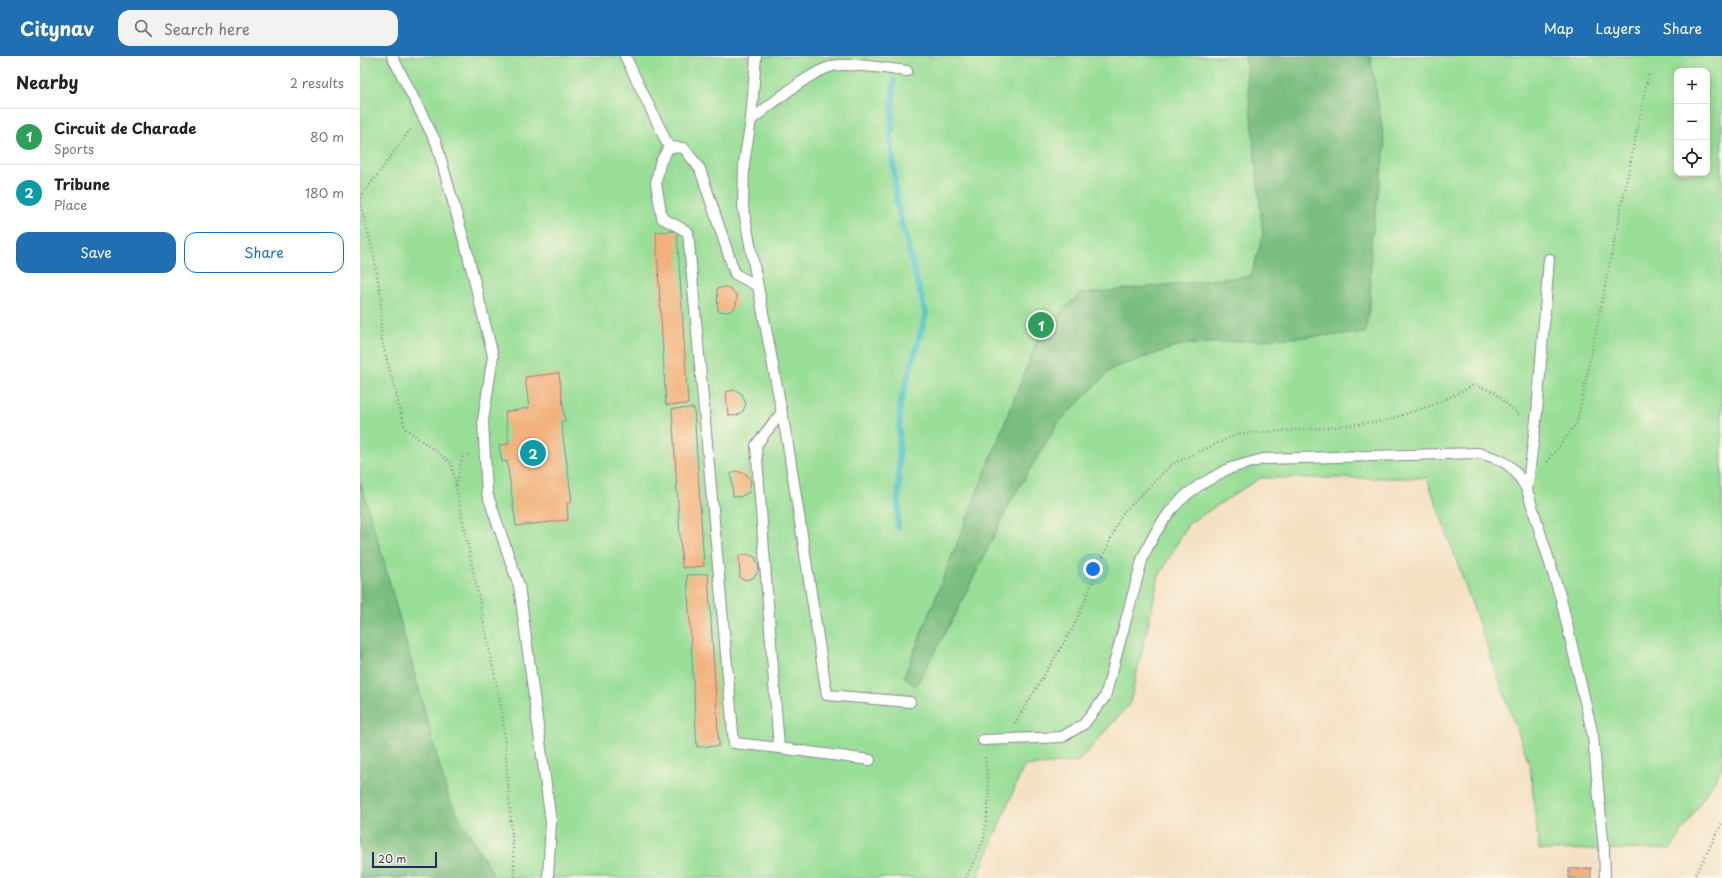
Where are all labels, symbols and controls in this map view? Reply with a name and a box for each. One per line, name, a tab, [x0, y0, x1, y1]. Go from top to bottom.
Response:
search box	[118, 10, 398, 46]
text: Citynav	[20, 14, 94, 42]
icon: search	[132, 17, 154, 39]
text: Search here	[164, 17, 250, 40]
text: Map	[1544, 18, 1574, 39]
text: Layers	[1596, 18, 1641, 39]
text: Share	[1663, 18, 1702, 39]
map controls	[1674, 68, 1710, 176]
button: +	[1674, 68, 1710, 104]
text: Nearby	[16, 69, 78, 95]
text: 2 results	[290, 73, 344, 92]
button: −	[1674, 104, 1710, 140]
text: Circuit de Charade	[54, 116, 196, 139]
text: 1	[26, 127, 32, 146]
text: 80 m	[310, 127, 344, 146]
text: Sports	[54, 139, 94, 158]
button: locate	[1674, 140, 1710, 176]
text: Tribune	[54, 172, 110, 195]
text: 2	[24, 183, 34, 202]
text: 180 m	[305, 183, 344, 202]
text: Place	[54, 195, 87, 214]
button: Save	[16, 232, 176, 273]
button: Share	[184, 232, 344, 273]
pin: 1	[1028, 310, 1054, 340]
pin: 2	[520, 438, 546, 468]
your location	[1083, 559, 1103, 579]
scale bar	[372, 850, 437, 869]
text: 20 m	[378, 850, 406, 867]

